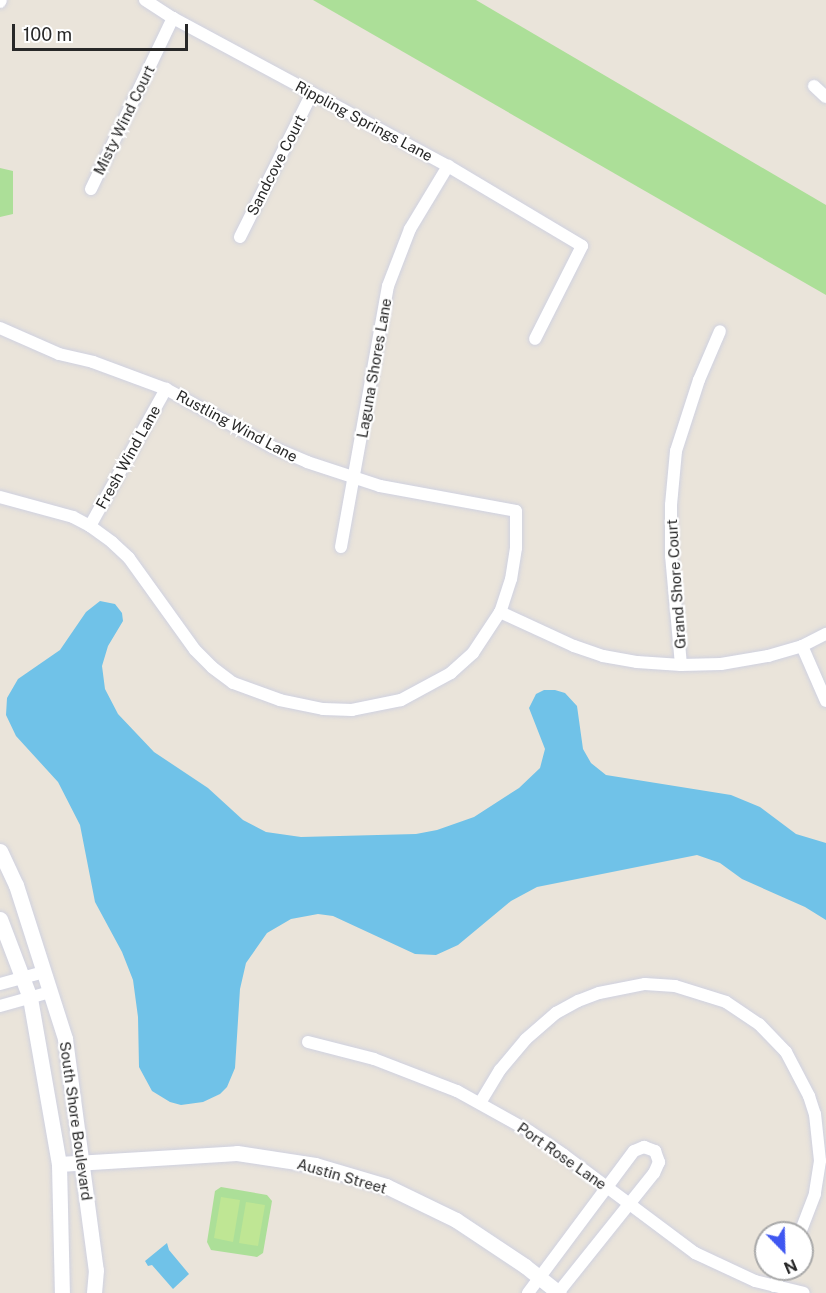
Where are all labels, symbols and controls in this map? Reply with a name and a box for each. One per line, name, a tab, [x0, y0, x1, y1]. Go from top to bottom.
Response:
scale bar	[15, 12, 190, 50]
text: 100 m	[23, 24, 72, 45]
street label: Misty Wind Court	[90, 62, 158, 178]
street label: Rippling Springs Lane	[292, 77, 436, 165]
street label: Sandcove Court	[243, 111, 309, 219]
street label: Laguna Shores Lane	[353, 297, 395, 439]
street label: Rustling Wind Lane	[173, 386, 301, 466]
street label: Fresh Wind Lane	[92, 402, 164, 512]
street label: Grand Shore Court	[662, 518, 690, 650]
street label: South Shore Boulevard	[56, 1040, 96, 1202]
street label: Port Rose Lane	[514, 1119, 610, 1193]
street label: Austin Street	[295, 1155, 389, 1197]
north arrow	[754, 1221, 814, 1281]
text: N	[781, 1255, 800, 1277]

